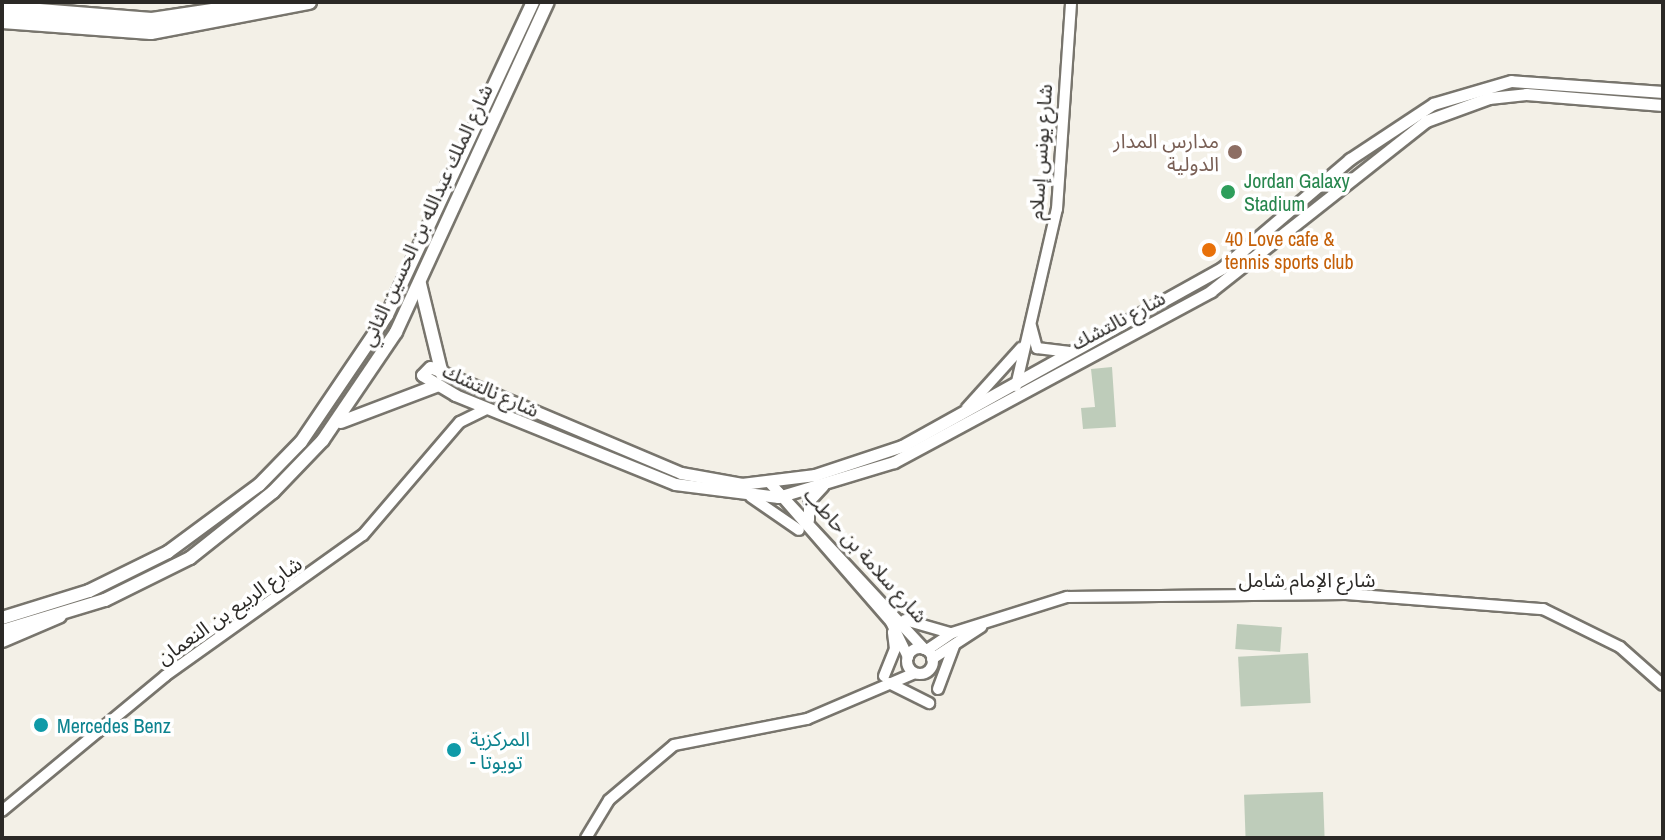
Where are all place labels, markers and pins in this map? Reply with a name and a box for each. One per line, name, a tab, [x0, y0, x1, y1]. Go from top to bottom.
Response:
place label: مدارس المدار الدولية	[1113, 128, 1219, 175]
marker: مدارس المدار الدولية	[1226, 143, 1244, 161]
place label: Jordan Galaxy Stadium	[1244, 168, 1350, 215]
marker: Jordan Galaxy Stadium	[1219, 183, 1237, 201]
place label: 40 Love cafe & tennis sports club	[1225, 226, 1354, 273]
marker: 40 Love cafe & tennis sports club	[1200, 241, 1218, 259]
place label: Mercedes Benz	[57, 713, 171, 737]
marker: Mercedes Benz	[32, 716, 50, 734]
place label: المركزية - تويوتا	[470, 726, 530, 773]
marker: المركزية - تويوتا	[445, 741, 463, 759]

